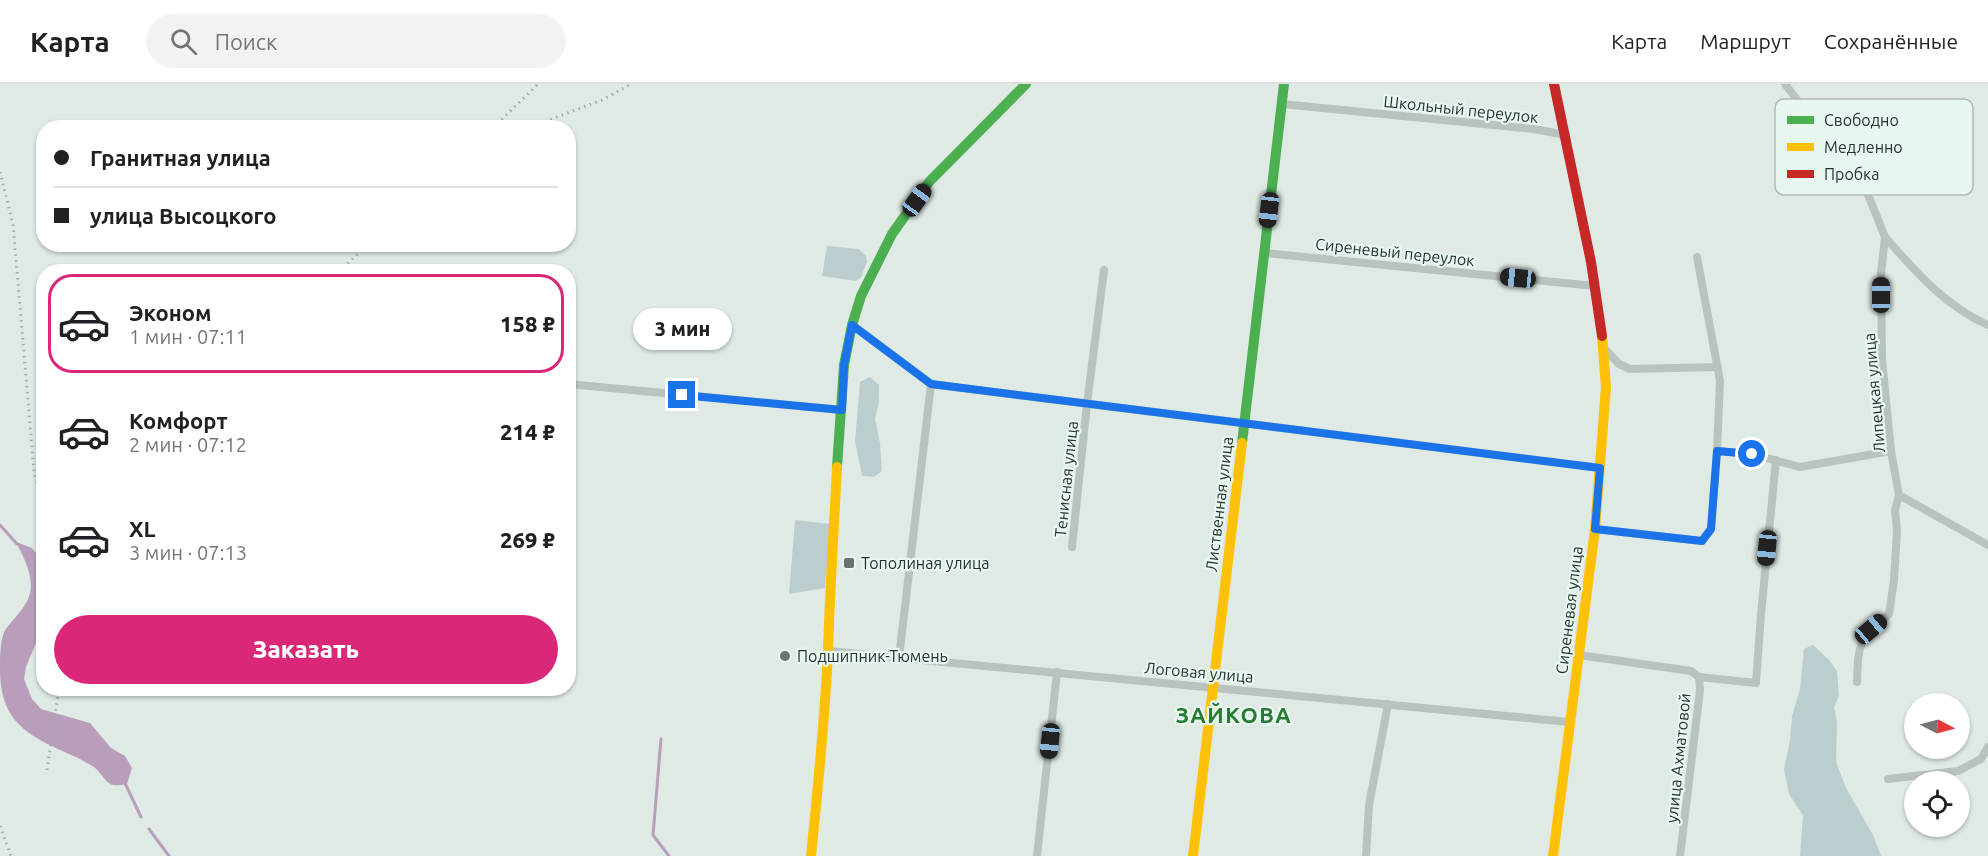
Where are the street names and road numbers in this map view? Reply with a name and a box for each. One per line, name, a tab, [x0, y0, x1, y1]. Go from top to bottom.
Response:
street label: Школьный переулок	[1383, 92, 1539, 126]
street label: Сиреневый переулок	[1314, 235, 1476, 269]
street label: Липецкая улица	[1860, 332, 1888, 454]
street label: Тенисная улица	[1051, 420, 1081, 538]
street label: Лиственная улица	[1202, 435, 1236, 573]
street label: Сиреневая улица	[1552, 545, 1586, 675]
street label: Логовая улица	[1144, 658, 1254, 686]
street label: улица Ахматовой	[1662, 692, 1694, 824]

